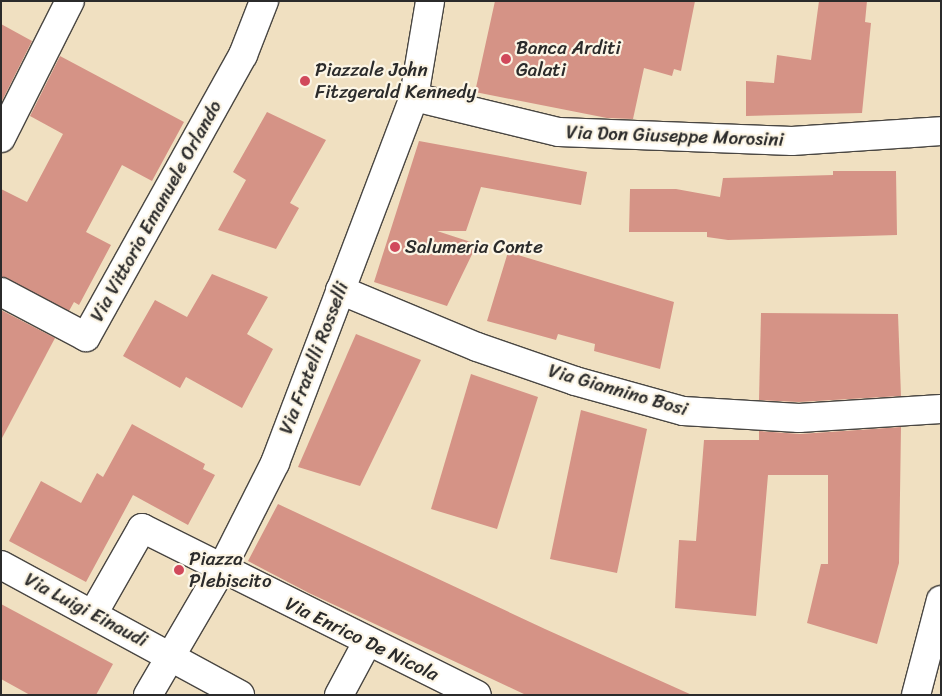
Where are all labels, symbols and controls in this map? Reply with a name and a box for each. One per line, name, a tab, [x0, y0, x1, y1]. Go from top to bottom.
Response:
place label: Banca Arditi Galati	[516, 37, 620, 81]
marker: Banca Arditi Galati	[500, 53, 512, 65]
place label: Piazzale John Fitzgerald Kennedy	[315, 59, 476, 103]
marker: Piazzale John Fitzgerald Kennedy	[299, 75, 311, 87]
street label: Via Vittorio Emanuele Orlando	[85, 96, 227, 326]
street label: Via Don Giuseppe Morosini	[565, 121, 785, 151]
place label: Salumeria Conte	[405, 236, 543, 258]
marker: Salumeria Conte	[389, 241, 401, 253]
street label: Via Fratelli Rosselli	[274, 278, 354, 438]
street label: Via Giannino Bosi	[546, 359, 690, 421]
place label: Piazza Plebiscito	[189, 548, 272, 592]
marker: Piazza Plebiscito	[173, 564, 185, 576]
street label: Via Luigi Einaudi	[21, 568, 151, 652]
street label: Via Enrico De Nicola	[282, 592, 442, 686]

